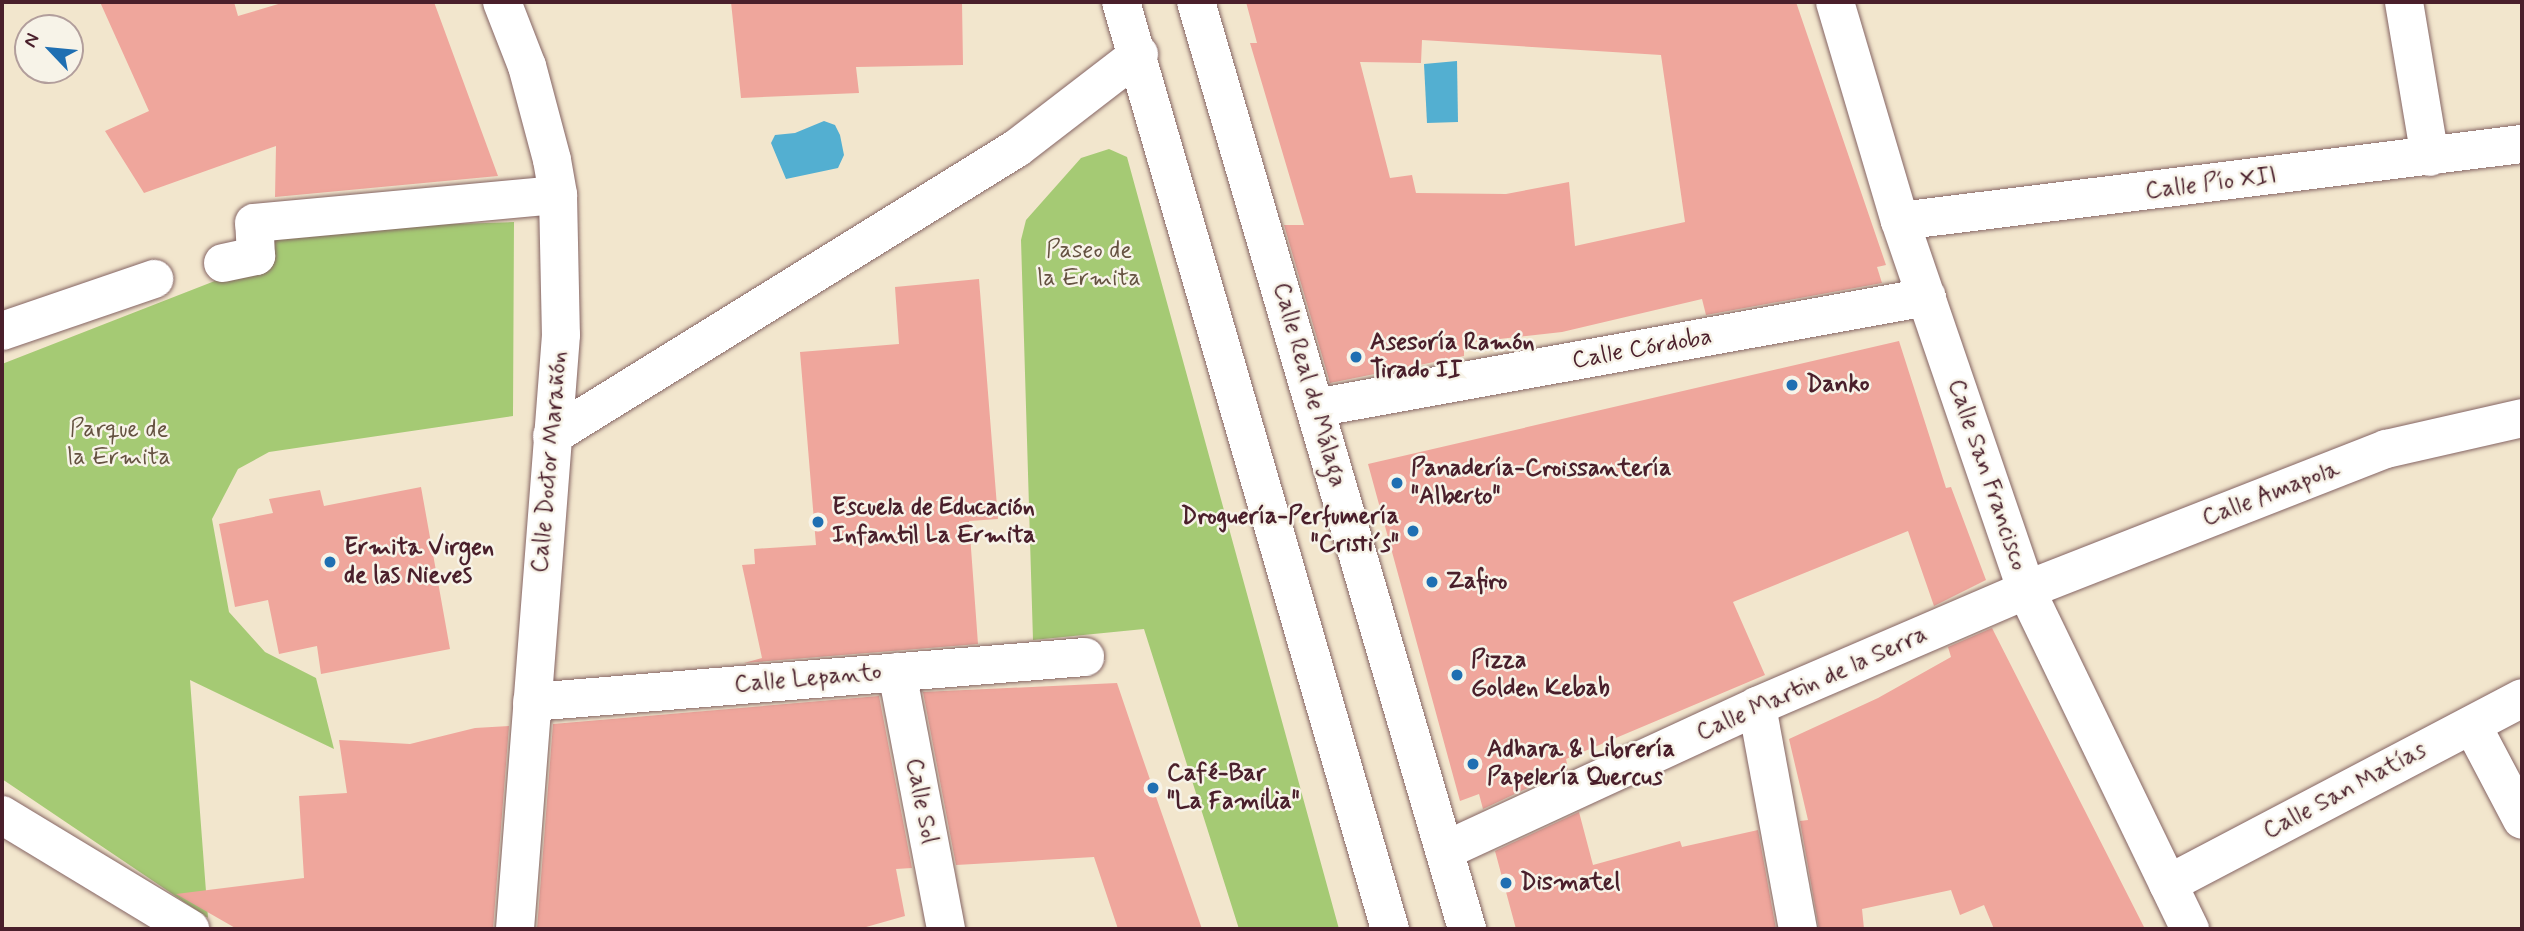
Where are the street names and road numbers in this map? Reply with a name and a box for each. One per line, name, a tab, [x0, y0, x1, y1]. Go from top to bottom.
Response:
street label: Calle Pío XII	[2141, 161, 2281, 207]
street label: Calle Real de Málaga	[1266, 280, 1352, 490]
street label: Calle Córdoba	[1570, 323, 1714, 375]
street label: Calle Doctor Marañón	[526, 352, 574, 572]
street label: Calle San Francisco	[1941, 375, 2033, 575]
street label: Calle Amapola	[2200, 455, 2342, 533]
street label: Calle Martin de la Serra	[1693, 621, 1931, 747]
street label: Calle Lepanto	[734, 658, 882, 700]
street label: Calle San Matías	[2261, 737, 2429, 845]
street label: Calle Sol	[899, 755, 943, 847]

